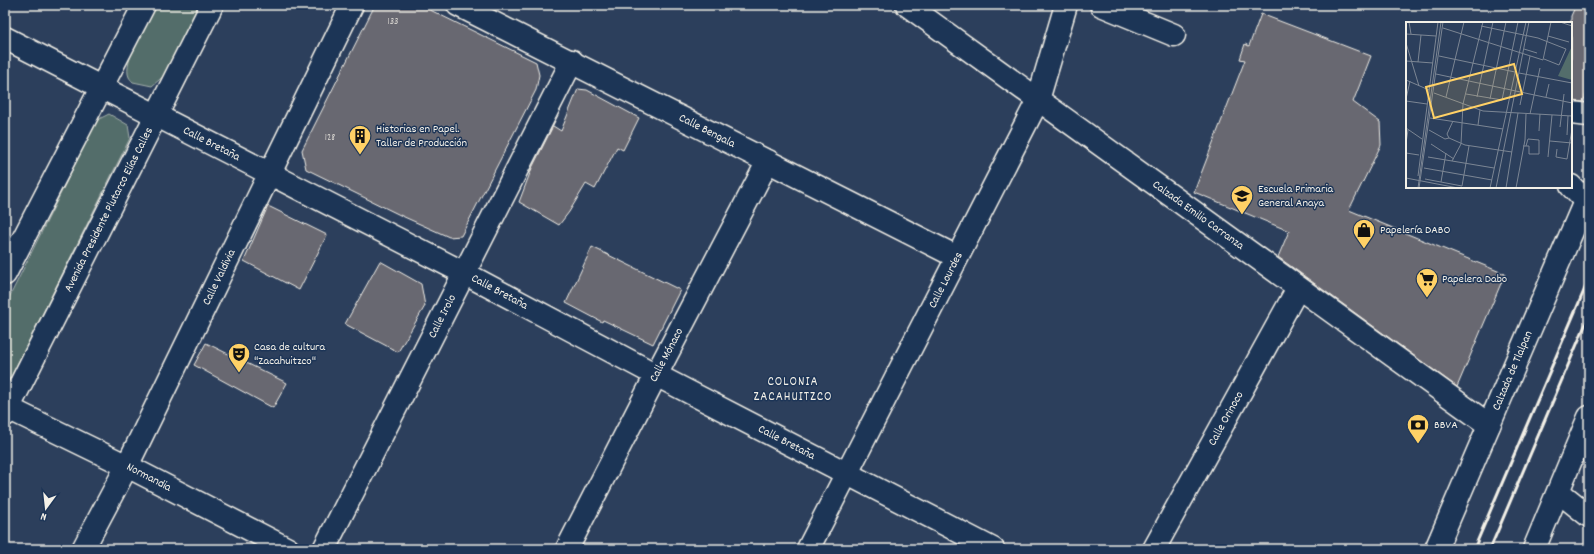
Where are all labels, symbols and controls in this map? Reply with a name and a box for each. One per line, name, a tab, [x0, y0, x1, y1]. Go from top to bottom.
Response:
house number: 133	[387, 15, 399, 29]
inset map	[1406, 22, 1572, 188]
street label: Calle Bengala	[676, 109, 739, 152]
place label: Historias en Papel. Taller de Producción	[376, 121, 468, 152]
street label: Calle Bretaña	[180, 122, 243, 166]
building icon: Historias en Papel. Taller de Producción	[347, 123, 373, 156]
street label: Avenida Presidente Plutarco Elías Calles	[60, 124, 157, 295]
house number: 128	[325, 131, 335, 145]
street label: Calzada Emilio Carranza	[1149, 176, 1248, 254]
place label: Escuela Primaria General Anaya	[1258, 181, 1334, 212]
school or university icon: Escuela Primaria General Anaya	[1229, 183, 1255, 216]
shop icon: Papelería DABO	[1351, 217, 1377, 250]
place label: Papelería DABO	[1380, 222, 1450, 239]
street label: Calle Valdivia	[198, 246, 240, 308]
street label: Calle Lourdes	[924, 249, 967, 311]
supermarket icon: Papelera Dabo	[1414, 266, 1440, 299]
street label: Calle Bretaña	[468, 270, 531, 314]
place label: Papelera Dabo	[1442, 271, 1507, 288]
street label: Calle Irolo	[424, 291, 460, 341]
street label: Calle Mónaco	[645, 325, 688, 385]
street label: Calzada de Tlalpan	[1488, 328, 1537, 413]
place label: Casa de cultura "Zacahuitzco"	[254, 339, 326, 370]
theatre icon: Casa de cultura "Zacahuitzco"	[226, 341, 252, 374]
district label: COLONIA ZACAHUITZCO	[753, 373, 833, 407]
street label: Calle Orinoco	[1204, 388, 1248, 449]
bank icon: BBVA	[1405, 412, 1431, 445]
place label: BBVA	[1434, 417, 1458, 434]
street label: Calle Bretaña	[755, 421, 818, 464]
street label: Normandia	[123, 459, 175, 496]
north arrow	[26, 488, 66, 528]
text: N	[39, 507, 49, 524]

